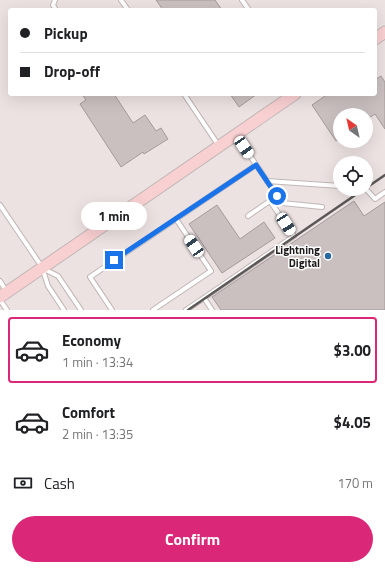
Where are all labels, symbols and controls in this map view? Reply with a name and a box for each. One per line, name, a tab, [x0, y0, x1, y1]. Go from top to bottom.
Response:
text: Pickup	[44, 22, 88, 45]
text: Drop-off	[44, 60, 100, 83]
north arrow	[333, 108, 373, 148]
map controls	[333, 108, 373, 196]
car	[232, 134, 256, 160]
button: locate	[333, 156, 373, 196]
route start	[268, 187, 286, 205]
callout: 1 min	[81, 202, 147, 230]
text: 1 min	[98, 206, 130, 226]
car	[274, 211, 298, 237]
car	[182, 233, 206, 259]
place label: Lightning Digital	[275, 242, 320, 271]
route end	[105, 251, 123, 269]
marker: Lightning Digital	[323, 251, 333, 261]
text: Economy	[62, 329, 121, 352]
icon: car	[14, 332, 50, 368]
text: $3.00	[334, 339, 371, 362]
text: 1 min · 13:34	[62, 352, 133, 372]
text: Comfort	[62, 401, 115, 424]
icon: car	[14, 404, 50, 440]
text: $4.05	[334, 411, 371, 434]
text: 2 min · 13:35	[62, 424, 133, 444]
icon: cash	[12, 472, 34, 494]
text: Cash	[44, 472, 75, 495]
text: 170 m	[337, 473, 373, 493]
button: Confirm	[12, 516, 373, 562]

